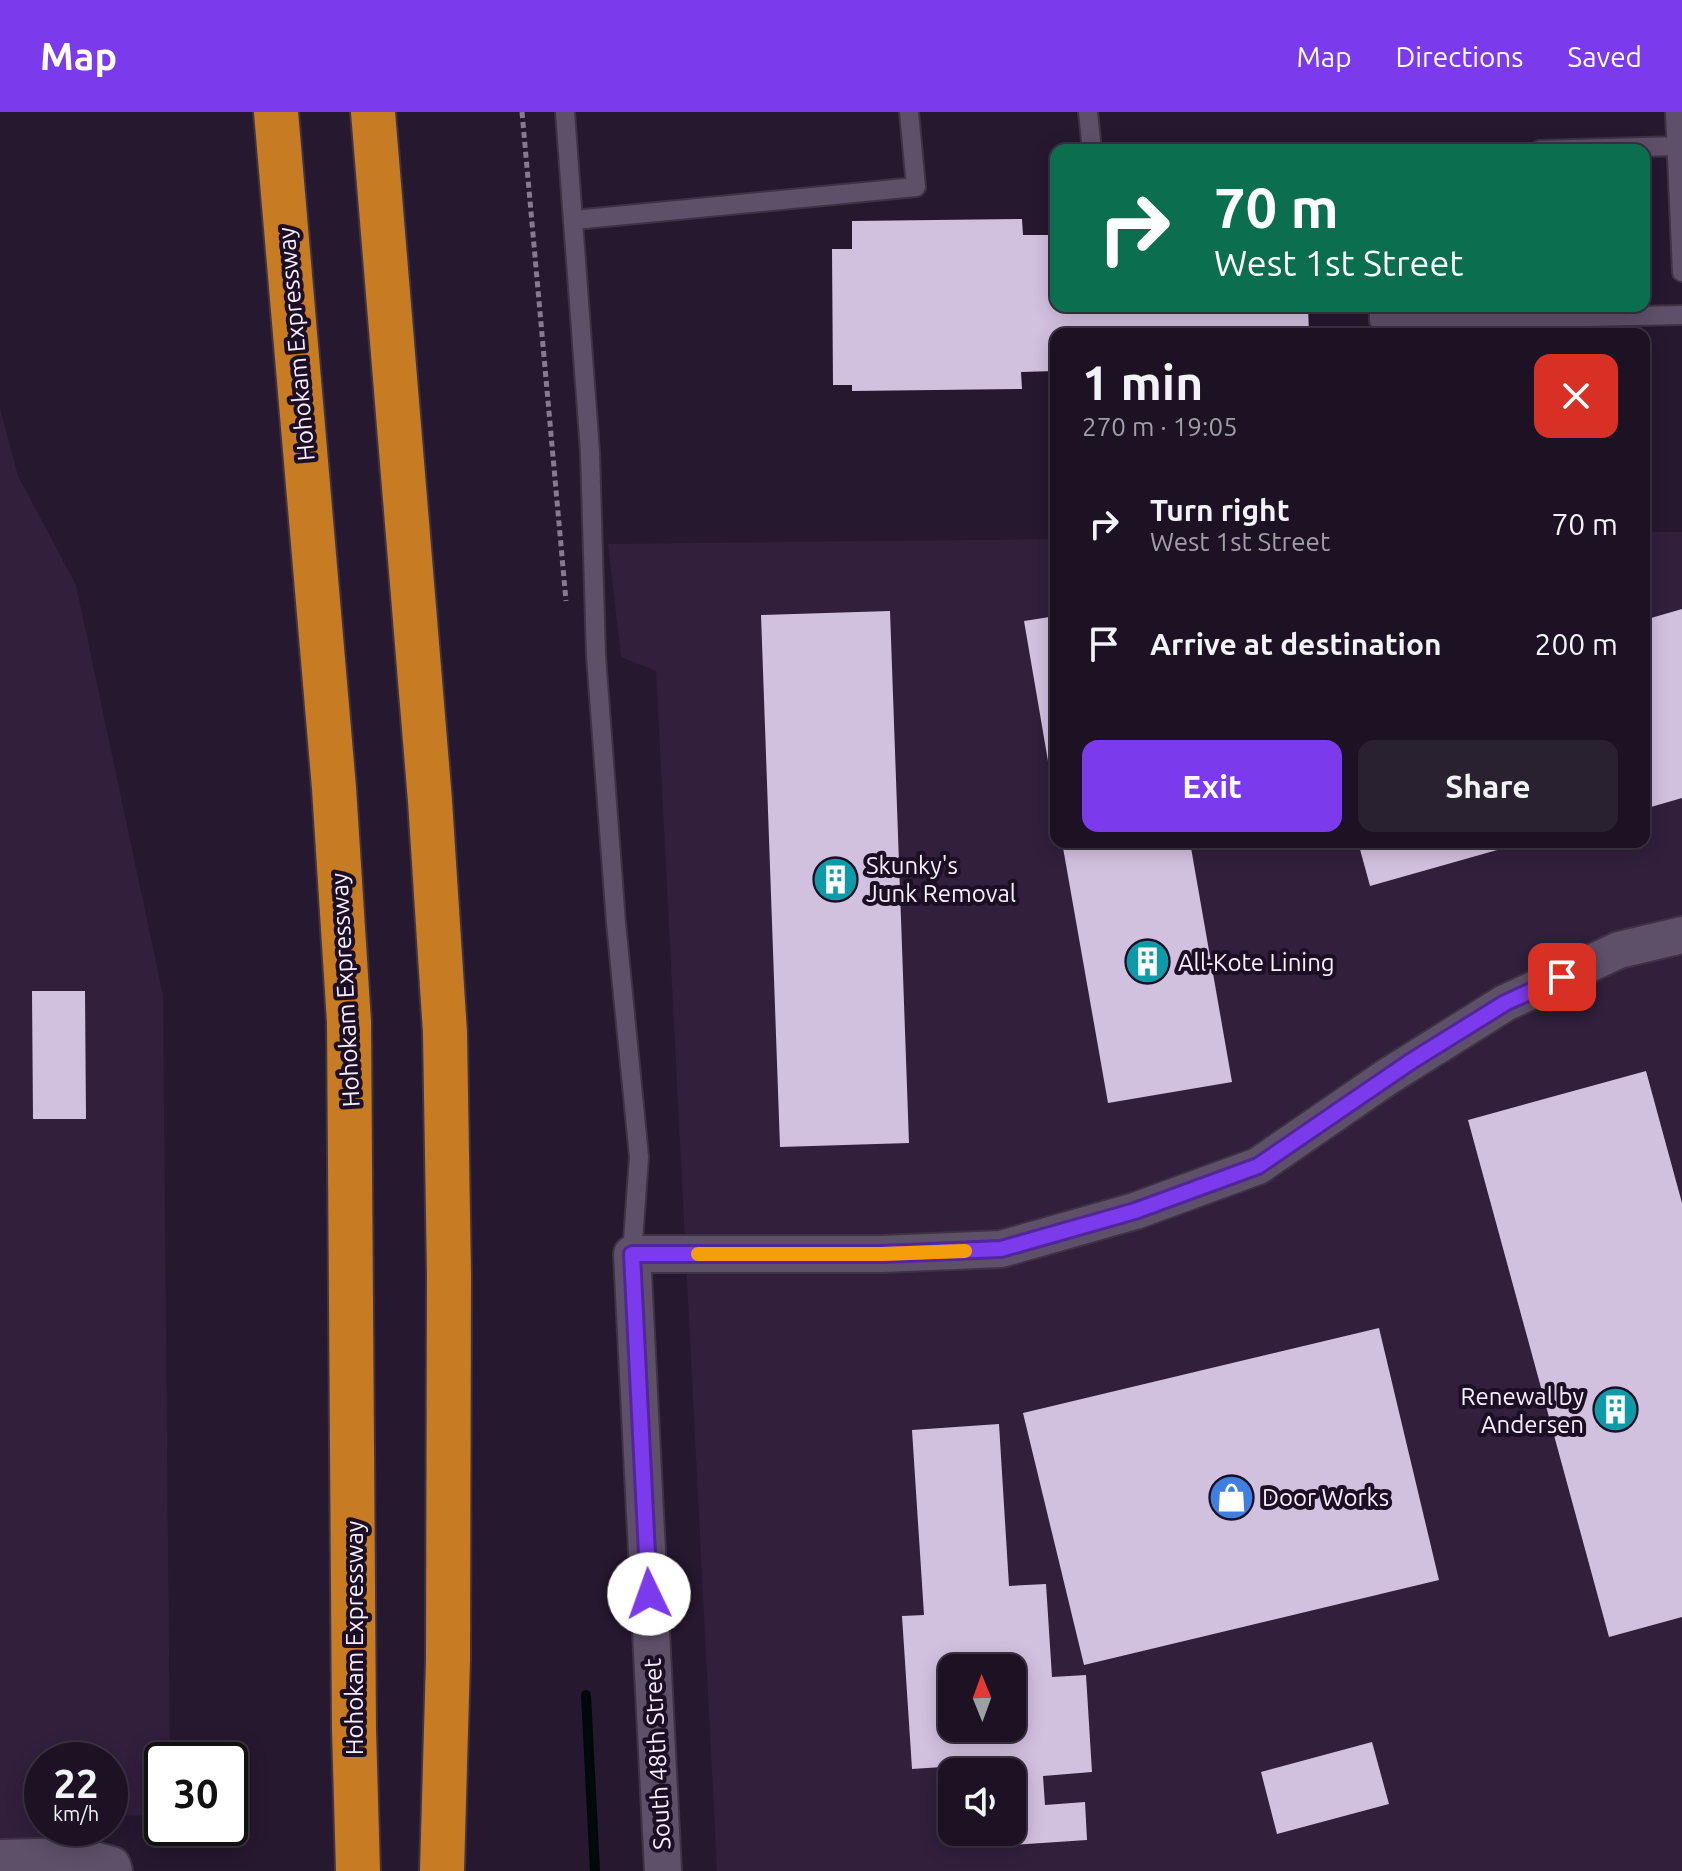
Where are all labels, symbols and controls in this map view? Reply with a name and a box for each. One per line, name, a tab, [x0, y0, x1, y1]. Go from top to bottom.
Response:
text: Map	[40, 35, 117, 77]
text: Map	[1296, 41, 1352, 72]
text: Directions	[1396, 41, 1523, 72]
text: Saved	[1567, 41, 1642, 72]
icon: right	[1082, 176, 1186, 280]
text: 70 m	[1214, 176, 1339, 239]
street label: Hohokam Expressway	[272, 226, 320, 462]
text: West 1st Street	[1214, 242, 1463, 283]
button: close	[1534, 354, 1618, 438]
text: 1 min	[1082, 355, 1203, 409]
text: 270 m · 19:05	[1082, 412, 1238, 441]
text: Turn right	[1150, 493, 1290, 527]
icon: right	[1082, 502, 1126, 546]
text: 70 m	[1551, 507, 1618, 541]
text: West 1st Street	[1150, 527, 1330, 556]
icon: arrive	[1082, 622, 1126, 666]
text: Arrive at destination	[1150, 627, 1442, 661]
text: 200 m	[1534, 627, 1618, 661]
button: Exit	[1082, 740, 1342, 832]
button: Share	[1358, 740, 1618, 832]
place label: Skunky's Junk Removal	[866, 852, 1016, 907]
building icon: Skunky's Junk Removal	[811, 855, 859, 903]
street label: Hohokam Expressway	[325, 872, 365, 1108]
building icon: All-Kote Lining	[1123, 938, 1171, 986]
pin	[1528, 943, 1596, 1011]
place label: All-Kote Lining	[1178, 949, 1335, 976]
icon: arrive	[1540, 955, 1584, 999]
place label: Renewal by Andersen	[1461, 1383, 1584, 1438]
building icon: Renewal by Andersen	[1591, 1386, 1639, 1434]
shop icon: Door Works	[1207, 1473, 1255, 1521]
place label: Door Works	[1262, 1484, 1389, 1511]
street label: Hohokam Expressway	[341, 1520, 368, 1755]
position arrow	[607, 1552, 691, 1636]
north arrow	[938, 1654, 1026, 1742]
map controls	[938, 1654, 1026, 1846]
street label: South 48th Street	[638, 1657, 675, 1850]
speed limit sign: 30	[144, 1742, 248, 1846]
button: sound	[938, 1758, 1026, 1846]
text: 22	[53, 1761, 99, 1806]
text: km/h	[53, 1802, 99, 1825]

